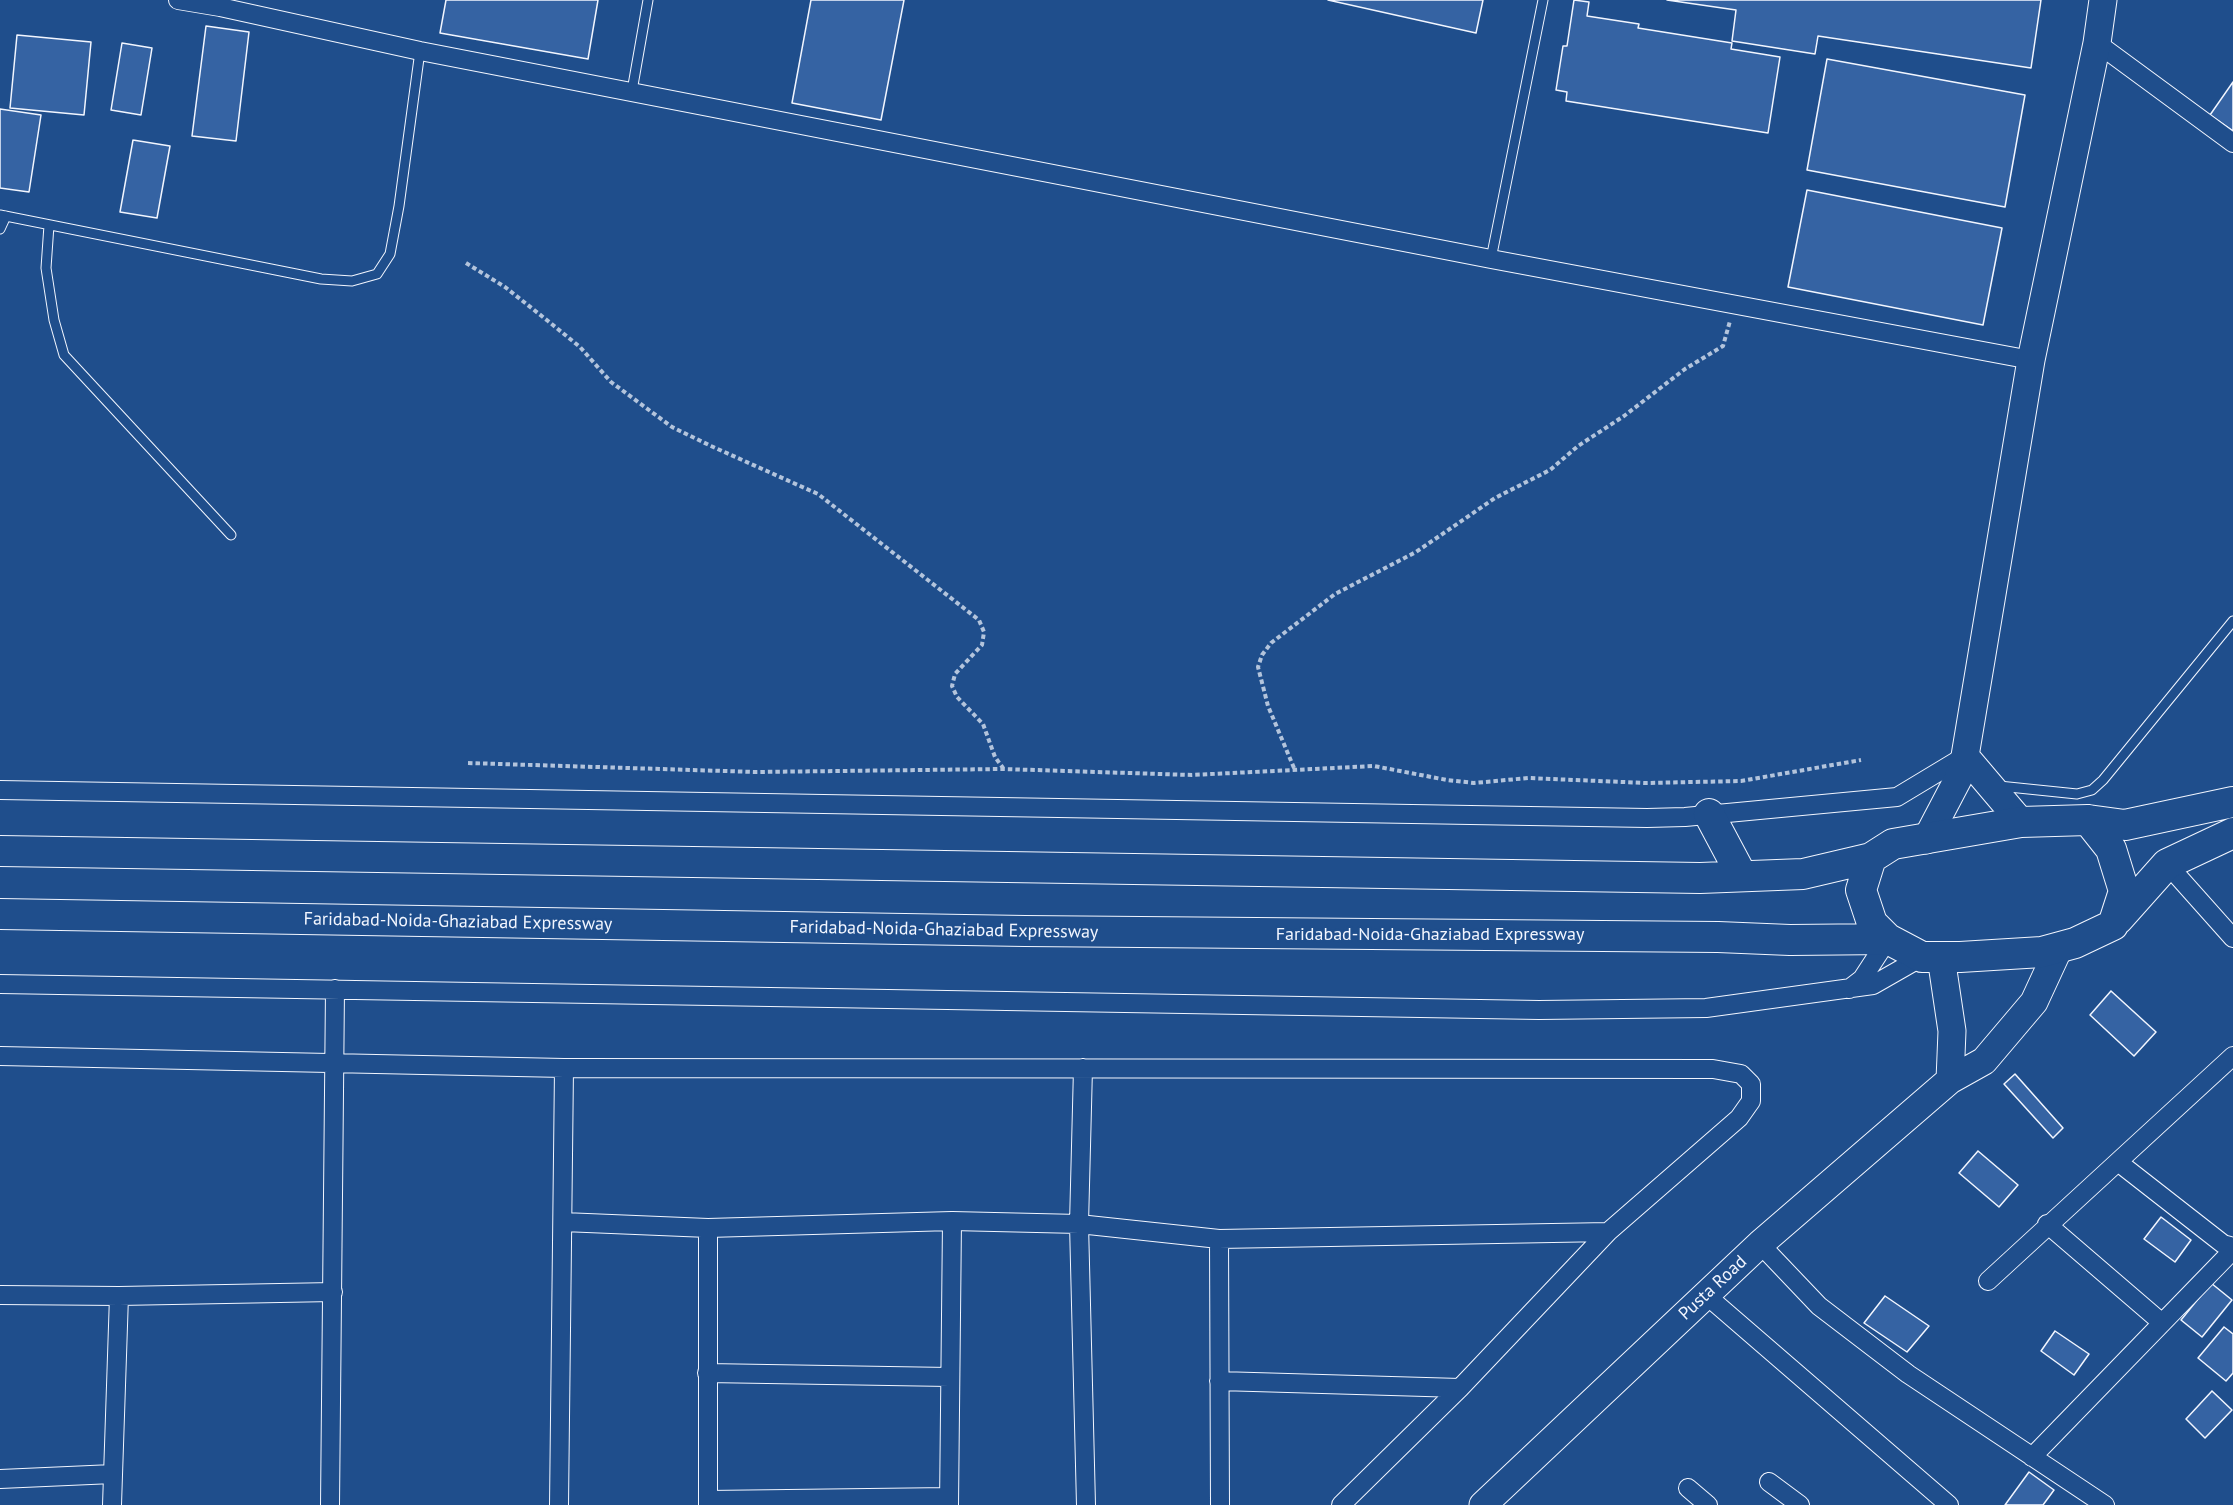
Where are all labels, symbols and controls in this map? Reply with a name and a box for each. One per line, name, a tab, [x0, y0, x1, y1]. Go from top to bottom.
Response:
street label: Faridabad-Noida-Ghaziabad Expressway	[304, 909, 612, 935]
street label: Faridabad-Noida-Ghaziabad Expressway	[790, 917, 1098, 943]
street label: Faridabad-Noida-Ghaziabad Expressway	[1276, 924, 1584, 946]
street label: Pusta Road	[1675, 1251, 1751, 1325]

